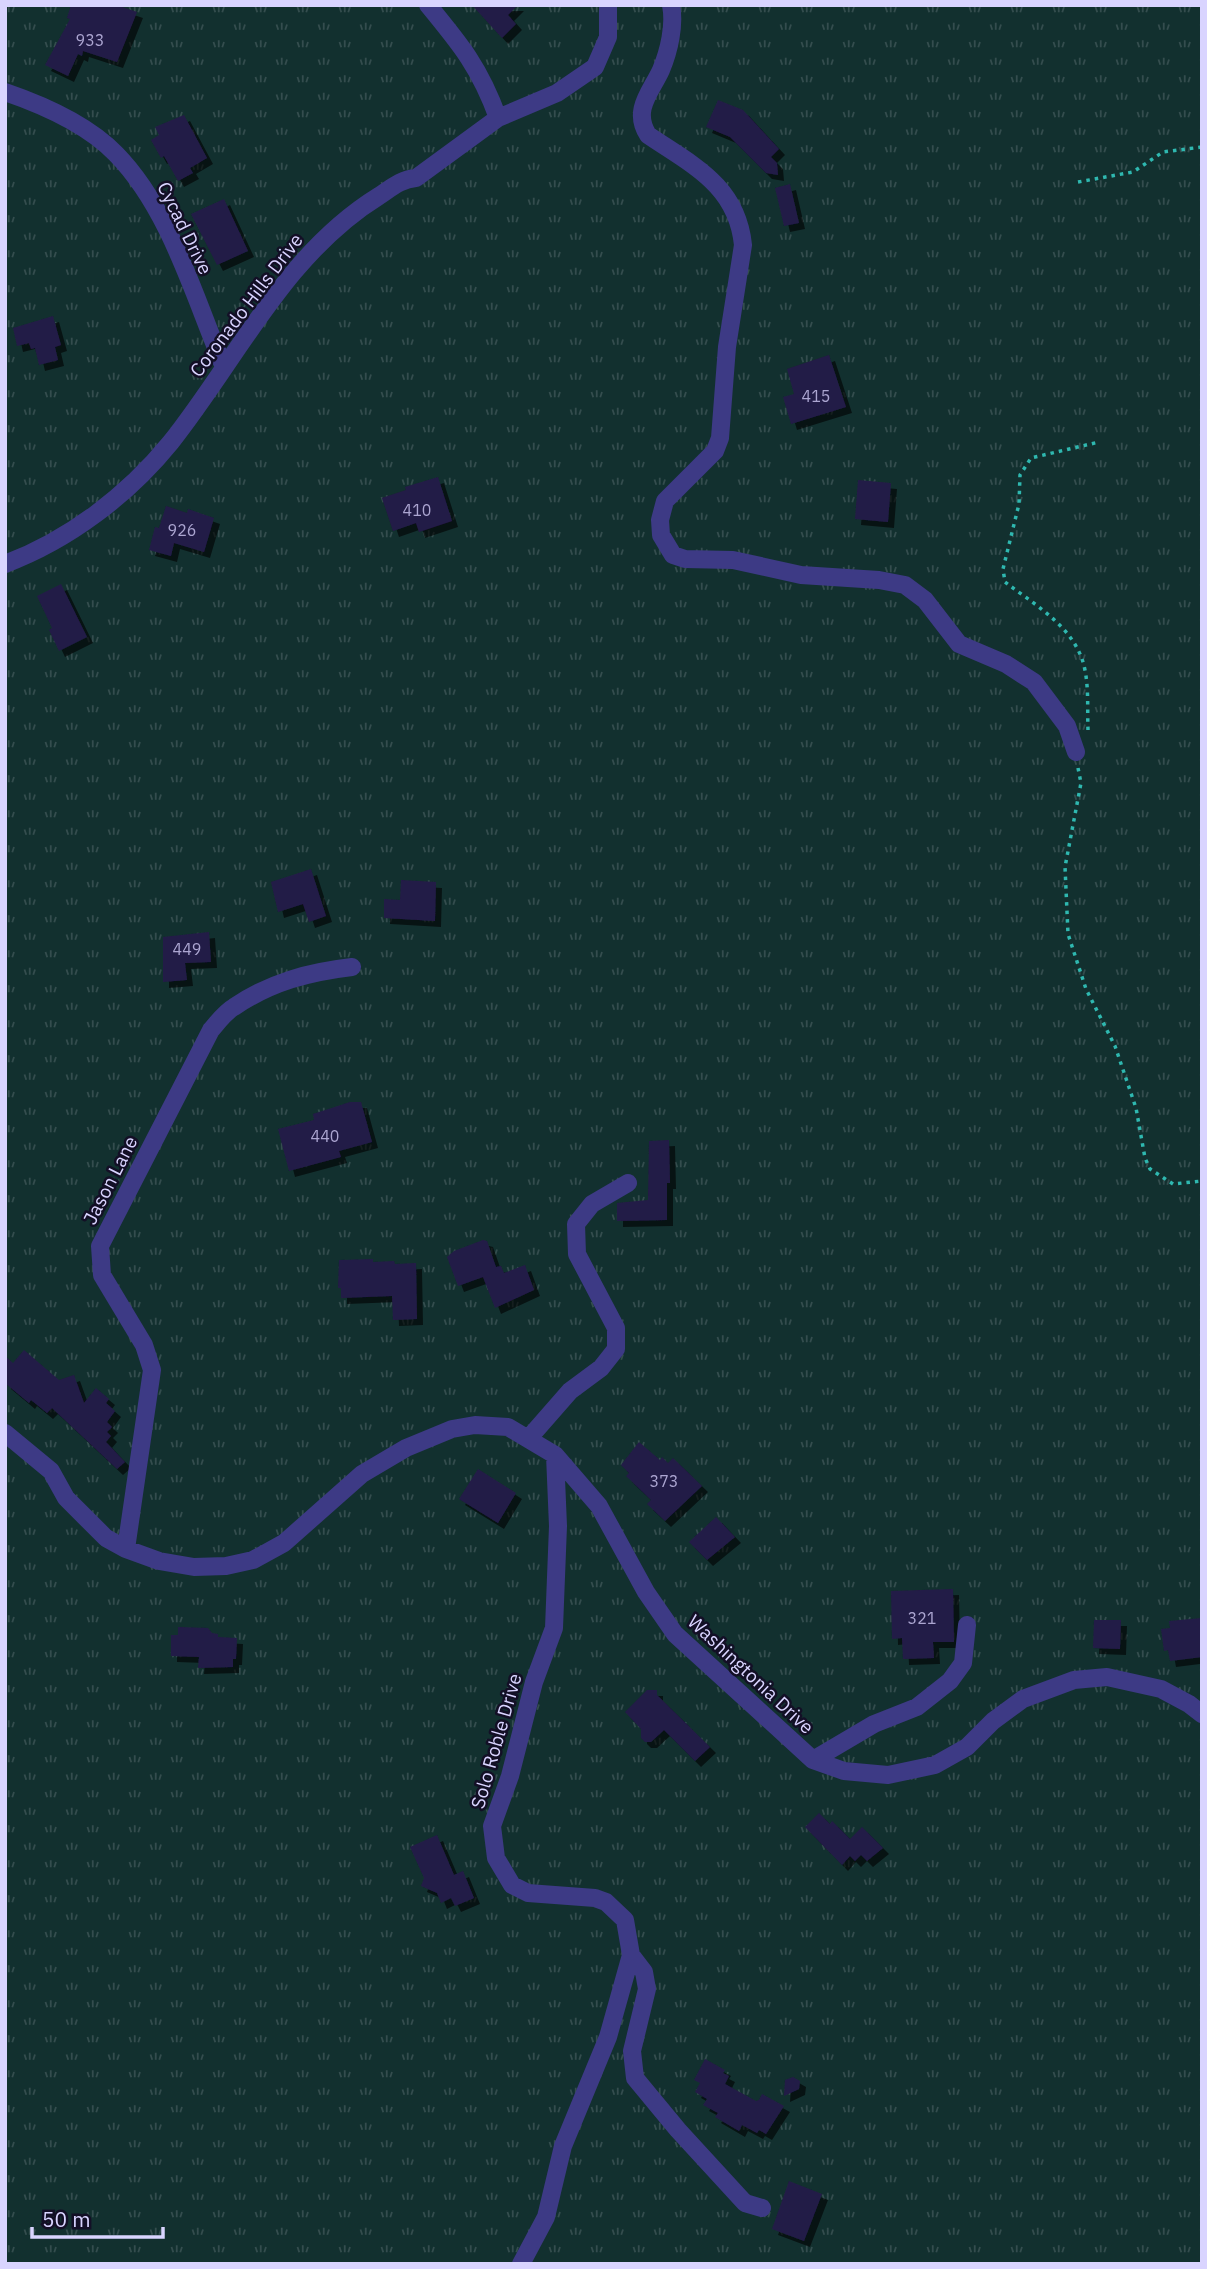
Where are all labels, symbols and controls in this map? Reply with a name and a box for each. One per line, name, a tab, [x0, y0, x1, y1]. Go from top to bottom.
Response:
house number: 933	[76, 30, 104, 50]
street label: Cycad Drive	[152, 178, 218, 278]
street label: Coronado Hills Drive	[184, 229, 308, 381]
house number: 415	[802, 386, 830, 406]
house number: 410	[403, 500, 431, 520]
house number: 926	[168, 520, 196, 540]
house number: 449	[173, 939, 201, 959]
house number: 440	[311, 1126, 339, 1146]
street label: Jason Lane	[78, 1132, 142, 1228]
house number: 373	[650, 1471, 678, 1491]
house number: 321	[908, 1608, 936, 1628]
street label: Washingtonia Drive	[683, 1609, 819, 1739]
street label: Solo Roble Drive	[465, 1671, 527, 1811]
scale bar	[32, 2196, 163, 2240]
text: 50 m	[42, 2205, 91, 2233]

